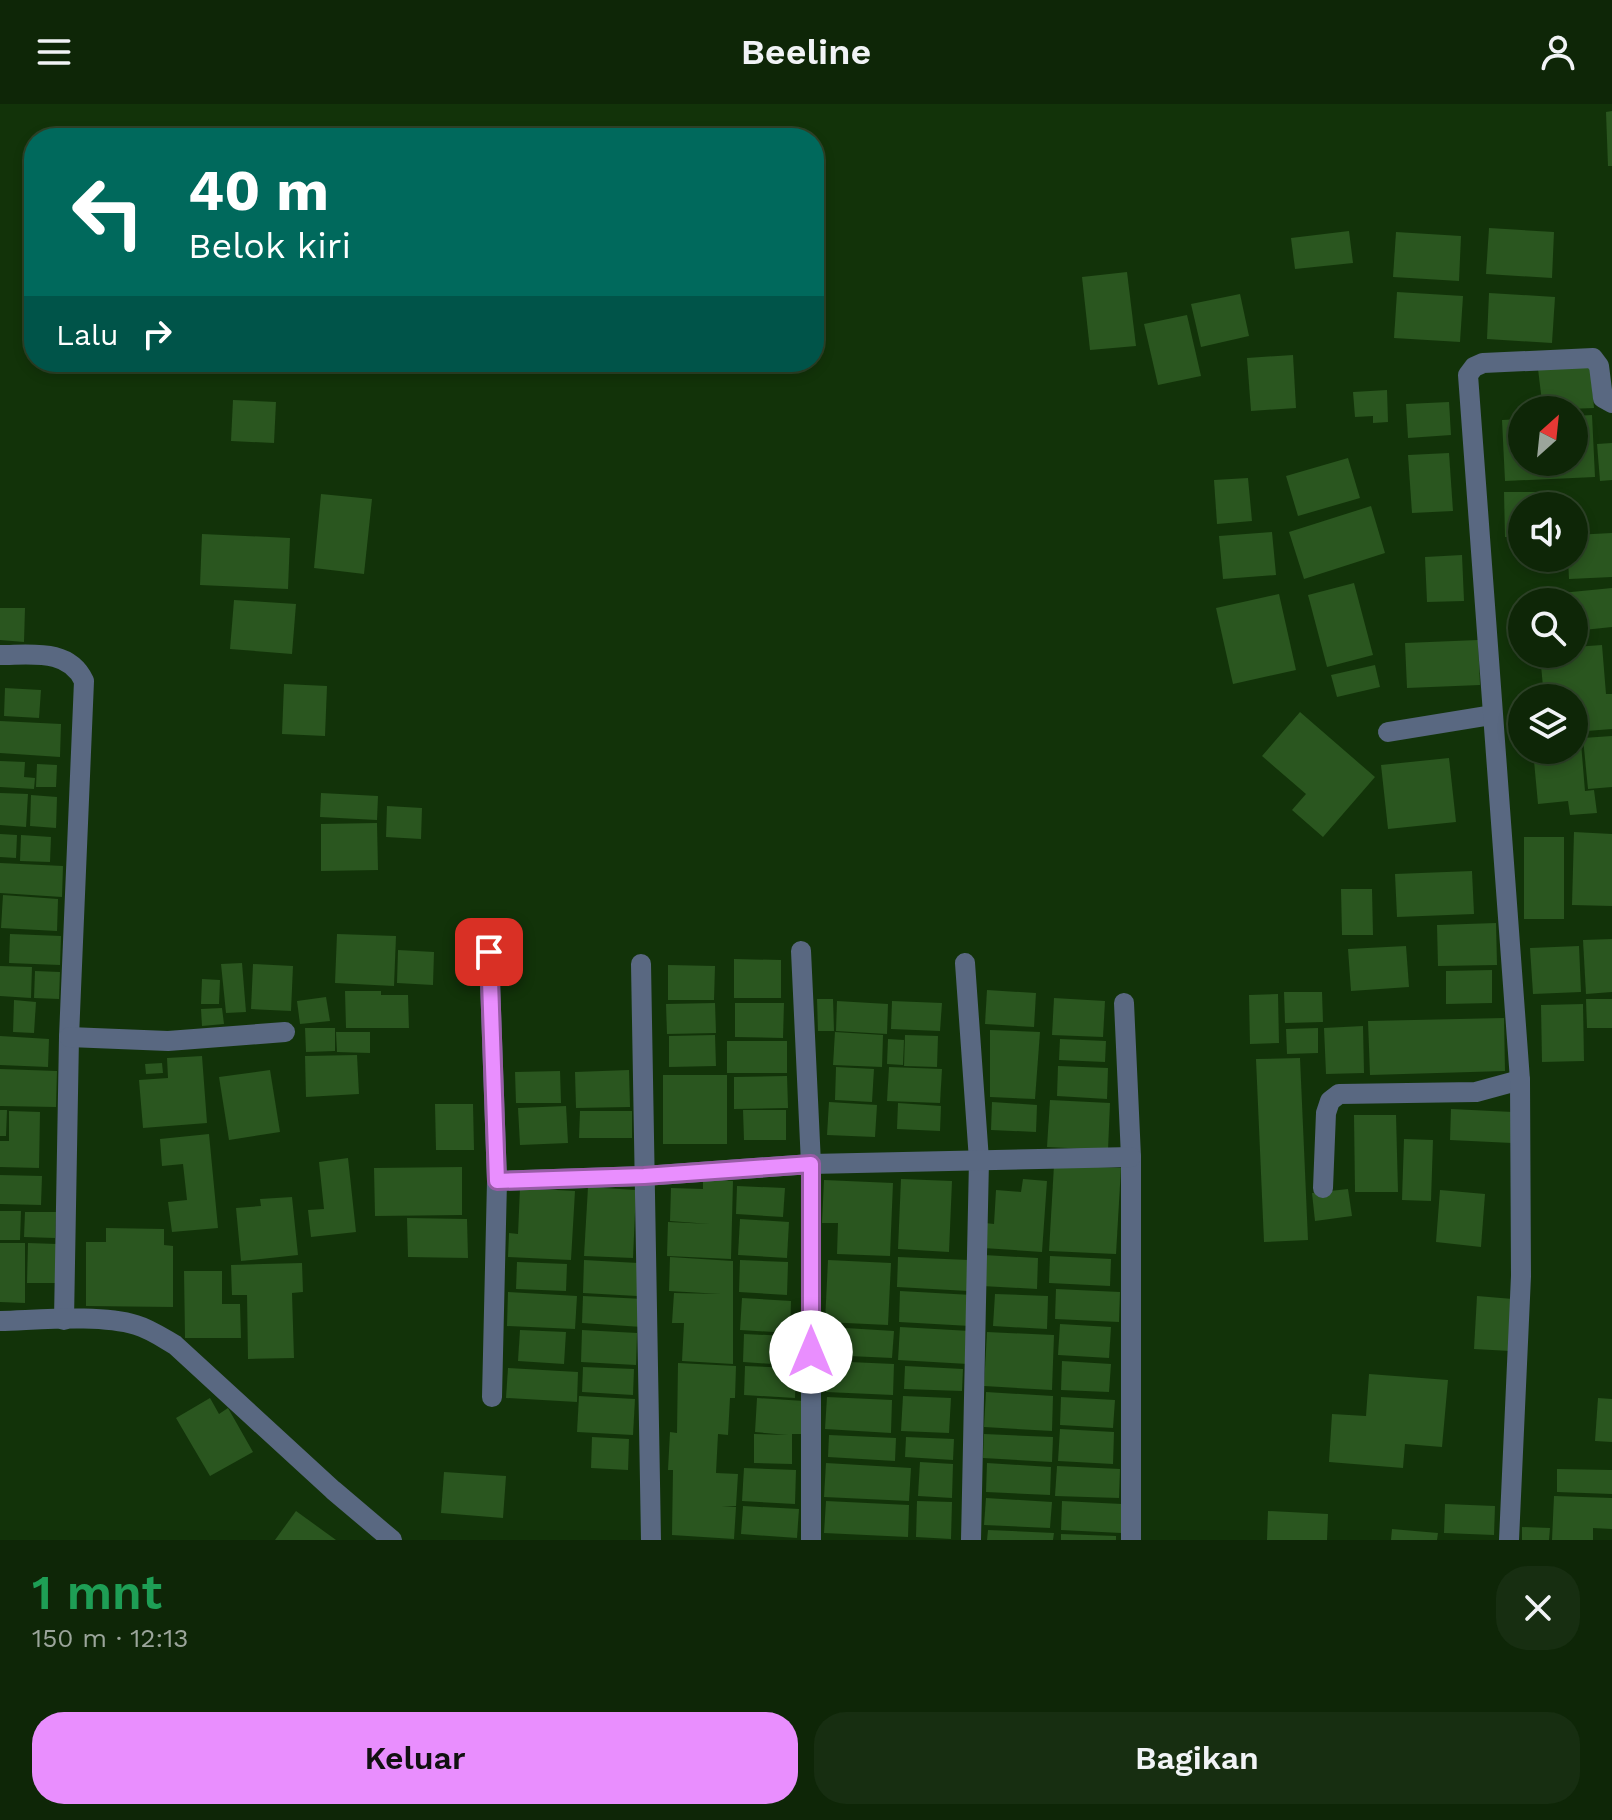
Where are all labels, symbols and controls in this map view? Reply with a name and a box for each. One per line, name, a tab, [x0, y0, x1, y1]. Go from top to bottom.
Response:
icon: menu	[32, 30, 76, 74]
icon: person	[1536, 30, 1580, 74]
text: Beeline	[741, 31, 871, 73]
text: 40 m	[188, 158, 329, 224]
icon: left	[56, 160, 160, 264]
text: Belok kiri	[188, 225, 351, 267]
icon: right	[135, 312, 179, 356]
text: Lalu	[56, 317, 119, 352]
north arrow	[1508, 396, 1588, 476]
map controls	[1508, 396, 1588, 764]
button: sound	[1508, 492, 1588, 572]
button: search	[1508, 588, 1588, 668]
button: layers	[1508, 684, 1588, 764]
pin	[455, 918, 523, 986]
icon: arrive	[467, 930, 511, 974]
position arrow	[769, 1310, 853, 1394]
text: 1 mnt	[32, 1564, 162, 1621]
button: close	[1496, 1566, 1580, 1650]
text: 150 m · 12:13	[32, 1623, 188, 1653]
button: Keluar	[32, 1712, 798, 1804]
button: Bagikan	[814, 1712, 1580, 1804]

